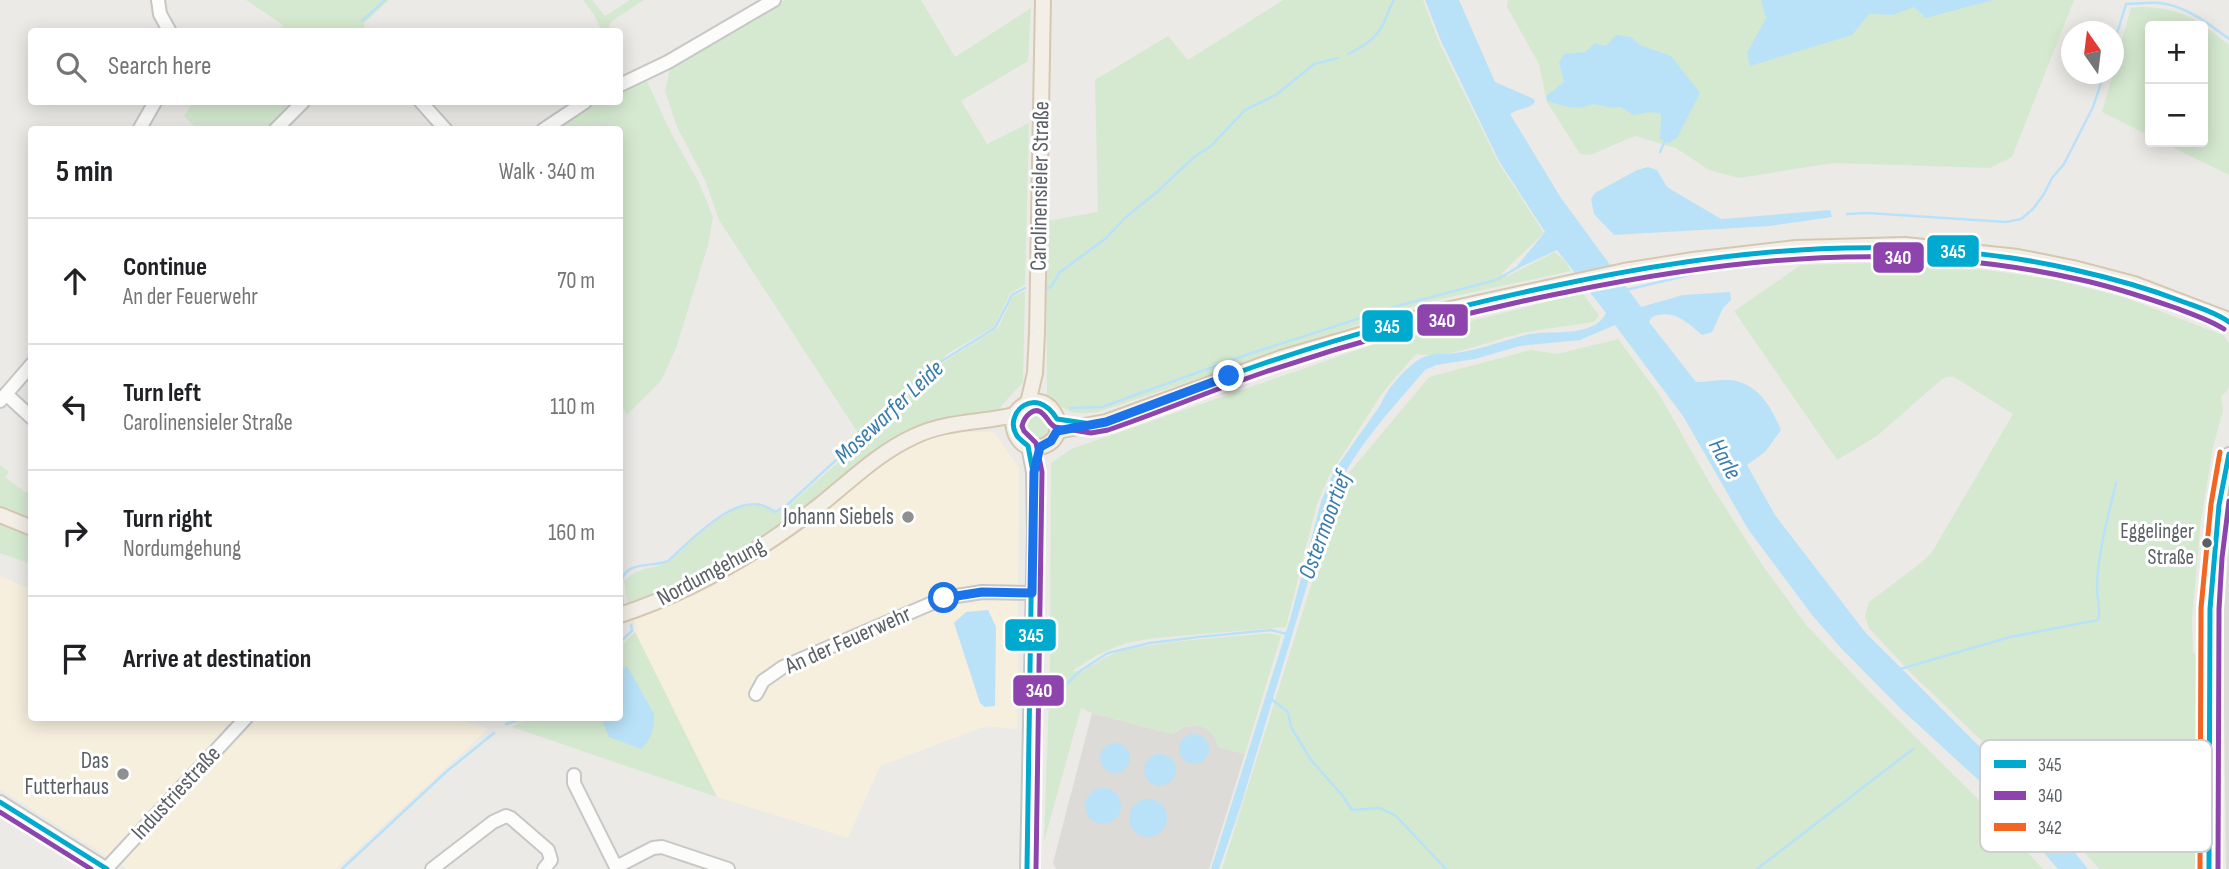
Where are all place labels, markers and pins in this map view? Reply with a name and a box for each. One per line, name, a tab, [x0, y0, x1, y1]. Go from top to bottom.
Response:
place label: Johann Siebels	[782, 503, 894, 531]
marker: Johann Siebels	[900, 509, 916, 525]
place label: Eggelinger Straße	[2120, 519, 2194, 570]
marker: Eggelinger Straße	[2200, 536, 2214, 550]
place label: Das Futterhaus	[24, 747, 109, 801]
marker: Das Futterhaus	[115, 766, 131, 782]

